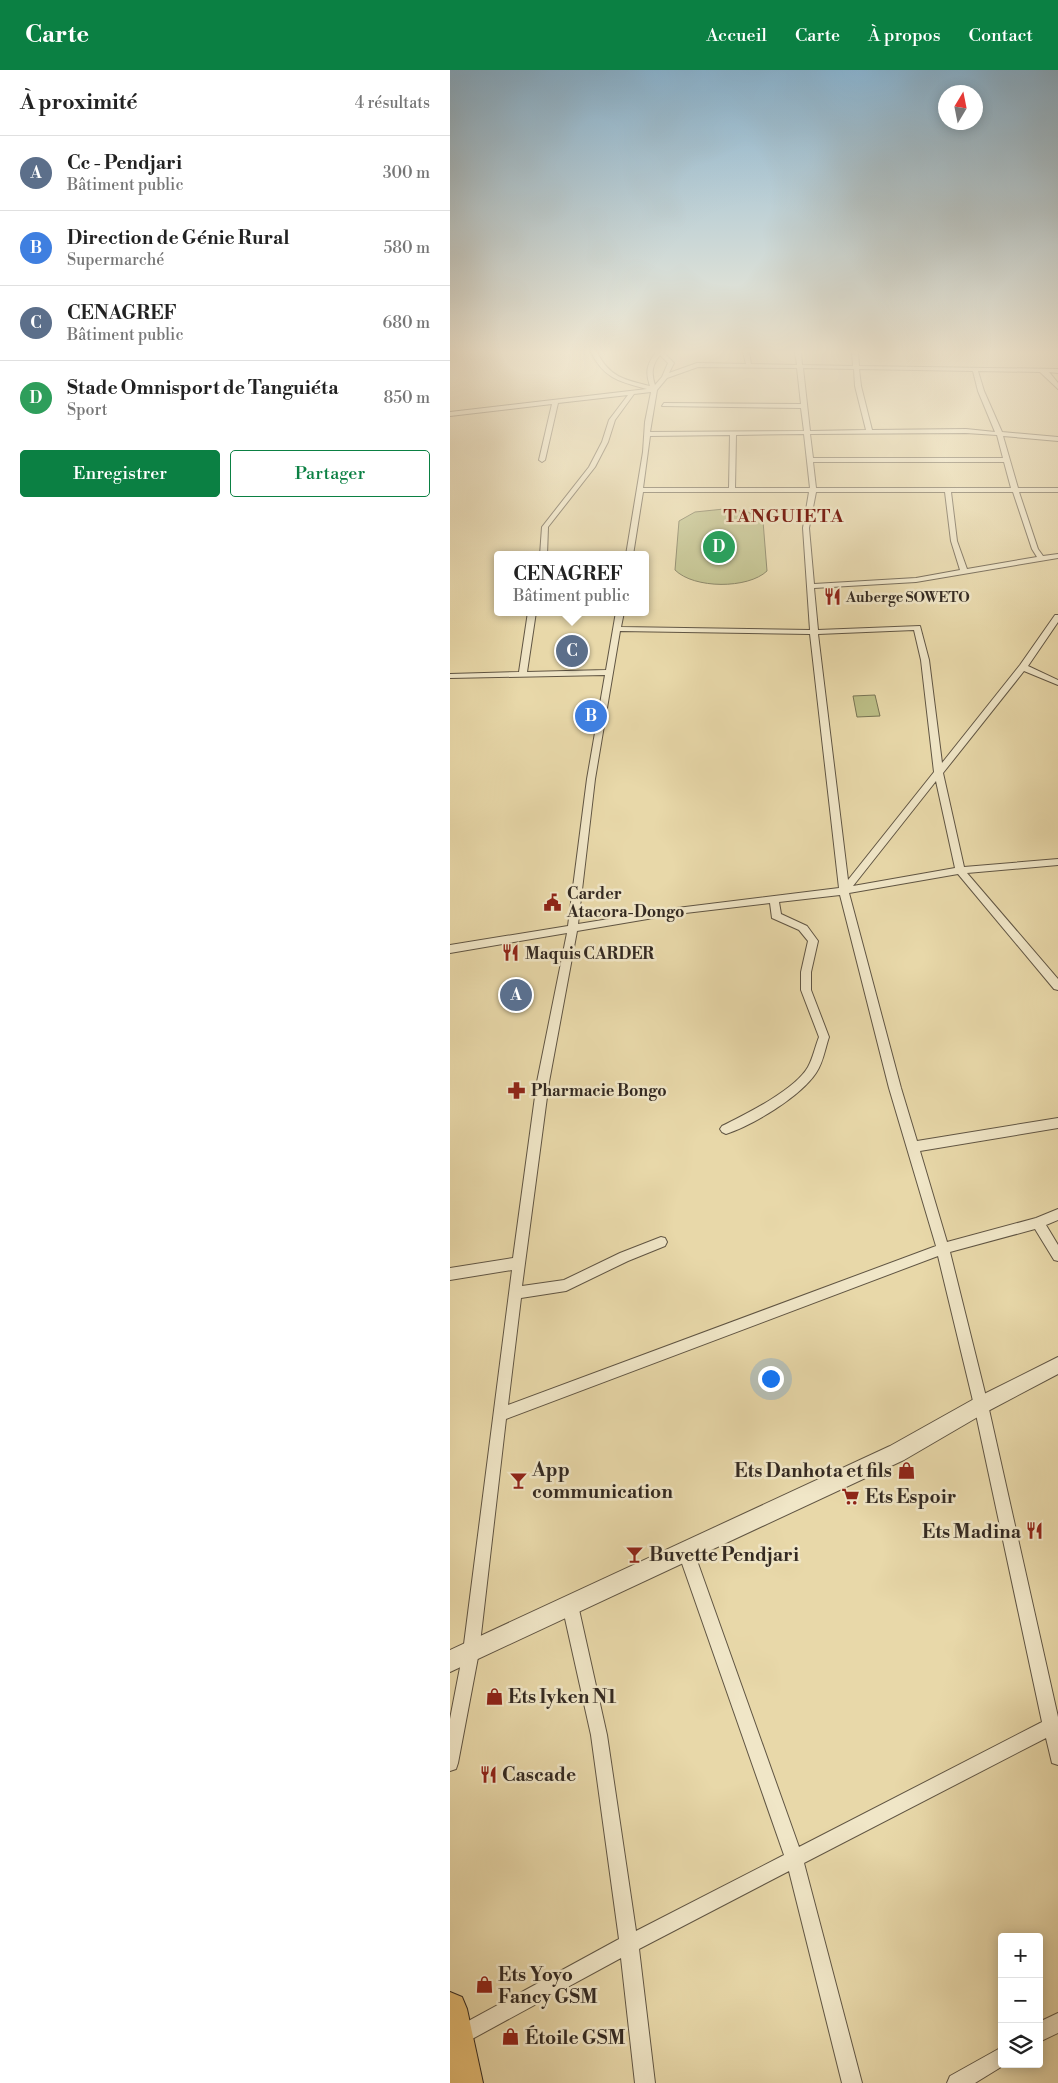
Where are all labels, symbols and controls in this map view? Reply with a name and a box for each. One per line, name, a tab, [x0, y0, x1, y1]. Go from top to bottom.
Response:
text: Carte	[25, 20, 89, 50]
text: Accueil	[706, 24, 767, 47]
text: Carte	[795, 24, 840, 47]
text: À propos	[868, 24, 941, 47]
text: Contact	[969, 24, 1033, 47]
north arrow	[938, 85, 983, 130]
text: À proximité	[20, 90, 137, 116]
text: 4 résultats	[355, 93, 430, 113]
text: Cc - Pendjari	[67, 151, 182, 175]
text: A	[30, 163, 42, 183]
text: 300 m	[383, 163, 430, 183]
text: Bâtiment public	[67, 175, 183, 195]
text: Direction de Génie Rural	[67, 226, 290, 250]
text: B	[30, 238, 42, 258]
text: 580 m	[383, 238, 430, 258]
text: Supermarché	[67, 250, 164, 270]
text: CENAGREF	[67, 301, 177, 325]
text: C	[30, 313, 42, 333]
text: 680 m	[383, 313, 430, 333]
text: Bâtiment public	[67, 325, 183, 345]
text: Stade Omnisport de Tanguiéta	[67, 376, 338, 400]
text: D	[30, 388, 42, 408]
text: 850 m	[383, 388, 430, 408]
text: Sport	[67, 400, 107, 420]
button: Enregistrer	[20, 450, 220, 497]
button: Partager	[230, 450, 430, 497]
district label: TANGUIETA	[724, 505, 845, 528]
pin: D	[703, 528, 735, 566]
popup	[494, 551, 649, 616]
text: CENAGREF	[513, 562, 623, 586]
text: Bâtiment public	[513, 586, 630, 606]
restaurant icon: Auberge SOWETO	[822, 587, 842, 607]
place label: Auberge SOWETO	[845, 589, 970, 607]
pin: C	[556, 632, 588, 670]
pin: B	[575, 697, 607, 735]
place label: Carder Atacora-Dongo	[566, 884, 684, 922]
public building icon: Carder Atacora-Dongo	[543, 892, 563, 912]
restaurant icon: Maquis CARDER	[501, 943, 521, 963]
place label: Maquis CARDER	[525, 944, 655, 964]
pin: A	[500, 976, 532, 1014]
pharmacy icon: Pharmacie Bongo	[507, 1080, 527, 1100]
place label: Pharmacie Bongo	[531, 1081, 667, 1101]
your location	[758, 1366, 784, 1392]
place label: App communication	[531, 1458, 673, 1504]
place label: Ets Danhota et fils	[734, 1459, 892, 1483]
shop icon: Ets Danhota et fils	[896, 1460, 916, 1480]
bar icon: App communication	[508, 1470, 528, 1490]
place label: Ets Espoir	[865, 1485, 957, 1509]
supermarket icon: Ets Espoir	[841, 1486, 861, 1506]
place label: Ets Madina	[922, 1520, 1022, 1544]
restaurant icon: Ets Madina	[1025, 1521, 1045, 1541]
place label: Buvette Pendjari	[649, 1543, 799, 1567]
bar icon: Buvette Pendjari	[625, 1544, 645, 1564]
place label: Ets Iyken N1	[508, 1685, 617, 1709]
shop icon: Ets Iyken N1	[484, 1686, 504, 1706]
place label: Cascade	[502, 1763, 576, 1787]
restaurant icon: Cascade	[478, 1764, 498, 1784]
map controls	[998, 1933, 1043, 2068]
button: +	[998, 1933, 1043, 1978]
place label: Ets Yoyo Fancy GSM	[498, 1963, 598, 2009]
shop icon: Ets Yoyo Fancy GSM	[474, 1975, 494, 1995]
button: −	[998, 1978, 1043, 2023]
button: layers	[998, 2023, 1043, 2068]
place label: Étoile GSM	[525, 2025, 626, 2050]
shop icon: Étoile GSM	[501, 2027, 521, 2047]

